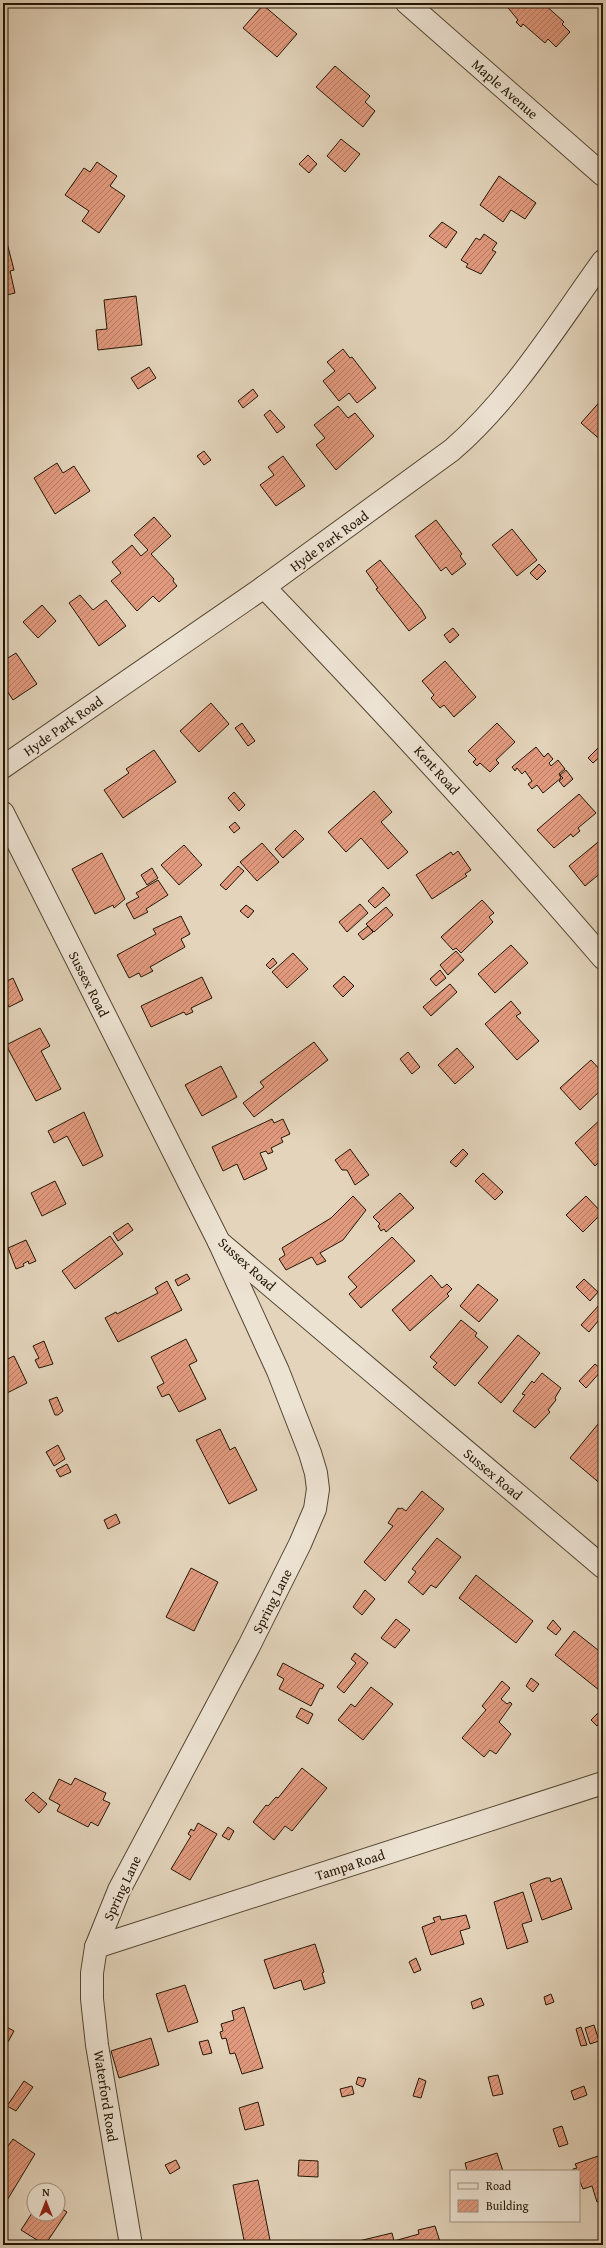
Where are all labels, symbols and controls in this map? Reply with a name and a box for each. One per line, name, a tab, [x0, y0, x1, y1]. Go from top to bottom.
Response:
street label: Maple Avenue	[467, 54, 543, 124]
street label: Hyde Park Road	[286, 505, 373, 576]
street label: Hyde Park Road	[19, 691, 107, 761]
street label: Kent Road	[409, 741, 465, 799]
street label: Sussex Road	[64, 948, 114, 1021]
street label: Sussex Road	[214, 1233, 281, 1296]
street label: Sussex Road	[459, 1443, 527, 1505]
street label: Spring Lane	[247, 1565, 297, 1637]
street label: Tampa Road	[313, 1844, 388, 1886]
street label: Spring Lane	[98, 1852, 146, 1924]
street label: Waterford Road	[89, 2049, 123, 2144]
legend	[450, 2170, 580, 2222]
text: Road	[486, 2177, 512, 2194]
north arrow	[26, 2182, 66, 2222]
text: N	[42, 2184, 50, 2200]
text: Building	[486, 2197, 529, 2214]

